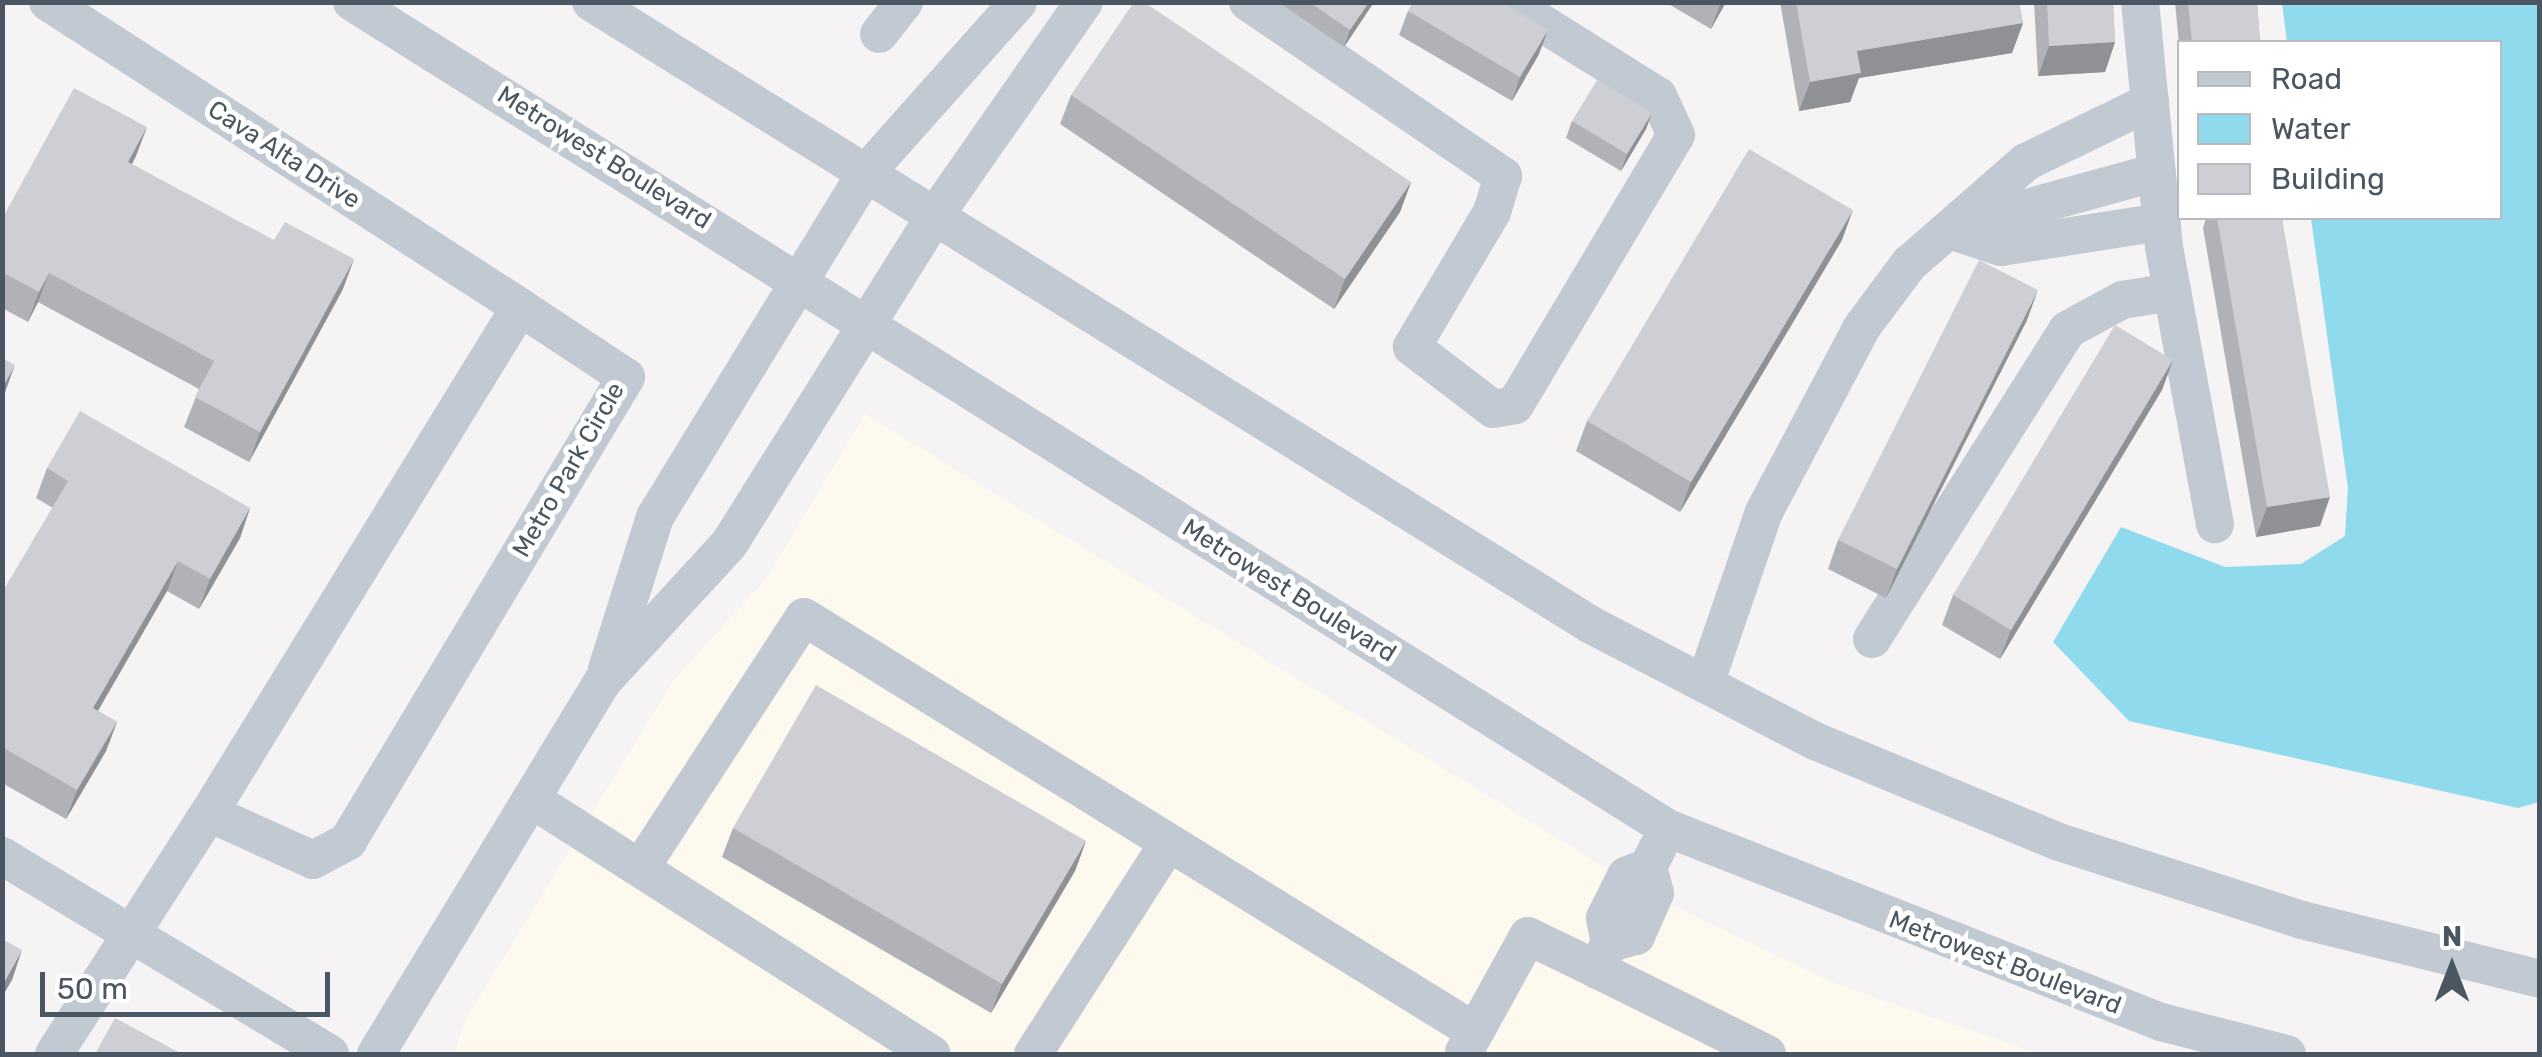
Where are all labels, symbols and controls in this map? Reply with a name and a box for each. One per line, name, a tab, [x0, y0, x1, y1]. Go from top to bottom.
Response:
legend	[2177, 40, 2502, 220]
text: Road	[2271, 61, 2342, 97]
street label: Metrowest Boulevard	[492, 80, 716, 236]
street label: Cava Alta Drive	[202, 94, 366, 216]
text: Water	[2271, 111, 2351, 147]
text: Building	[2271, 161, 2385, 197]
street label: Metro Park Circle	[507, 377, 631, 563]
street label: Metrowest Boulevard	[1177, 513, 1401, 669]
street label: Metrowest Boulevard	[1885, 905, 2125, 1021]
north arrow	[2402, 917, 2502, 1017]
text: N	[2442, 920, 2462, 953]
scale bar	[45, 952, 335, 1014]
text: 50 m	[57, 971, 128, 1007]

